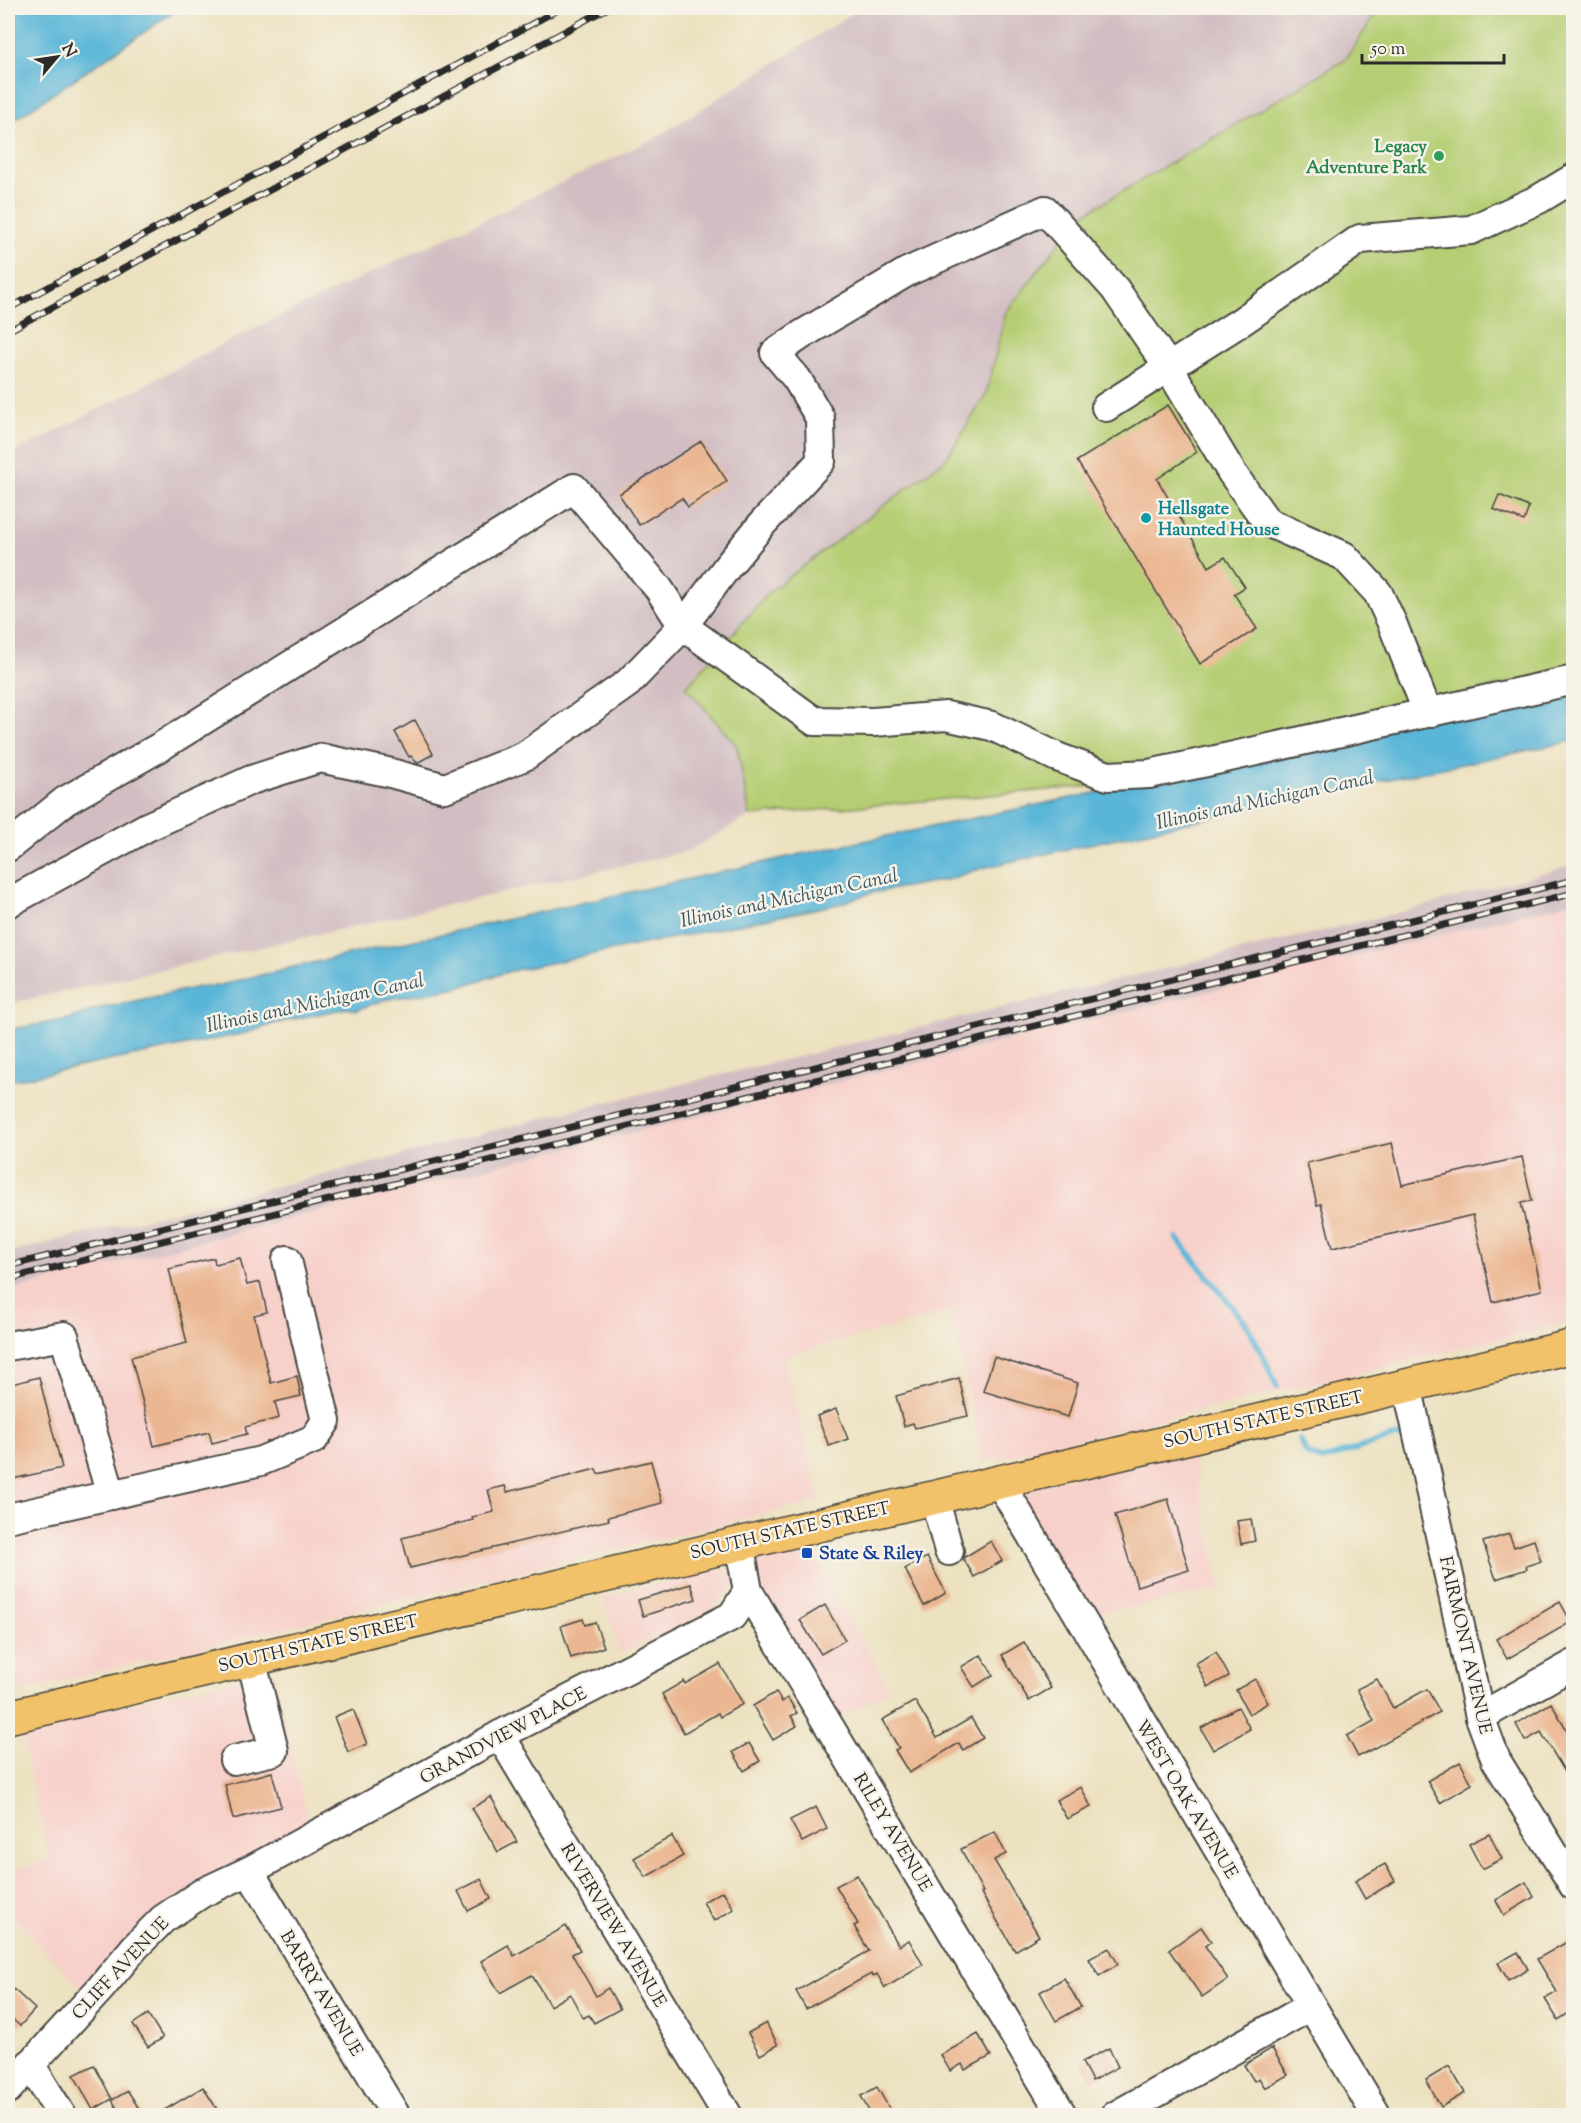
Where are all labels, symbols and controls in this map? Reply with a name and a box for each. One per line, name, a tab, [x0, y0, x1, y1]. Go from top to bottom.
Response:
north arrow	[27, 27, 87, 87]
scale bar	[1362, 27, 1504, 65]
text: 50 m	[1370, 37, 1406, 63]
text: N	[55, 40, 81, 62]
place label: Legacy Adventure Park	[1306, 135, 1427, 182]
marker: Legacy Adventure Park	[1432, 149, 1446, 163]
place label: Hellsgate Haunted House	[1158, 497, 1280, 544]
marker: Hellsgate Haunted House	[1139, 511, 1153, 525]
water label: Illinois and Michigan Canal	[1154, 764, 1377, 839]
water label: Illinois and Michigan Canal	[678, 862, 901, 937]
water label: Illinois and Michigan Canal	[204, 967, 427, 1042]
street label: SOUTH STATE STREET	[1161, 1385, 1366, 1457]
street label: SOUTH STATE STREET	[688, 1496, 893, 1568]
place label: State & Riley	[819, 1542, 923, 1568]
marker: State & Riley	[800, 1546, 814, 1560]
street label: FAIRMONT AVENUE	[1431, 1554, 1497, 1737]
street label: SOUTH STATE STREET	[216, 1609, 421, 1681]
street label: GRANDVIEW PLACE	[416, 1682, 592, 1792]
street label: WEST OAK AVENUE	[1127, 1716, 1243, 1885]
street label: RILEY AVENUE	[845, 1769, 937, 1898]
street label: RIVERVIEW AVENUE	[553, 1839, 672, 2013]
street label: CLIFF AVENUE	[67, 1912, 176, 2027]
street label: BARRY AVENUE	[272, 1926, 368, 2062]

